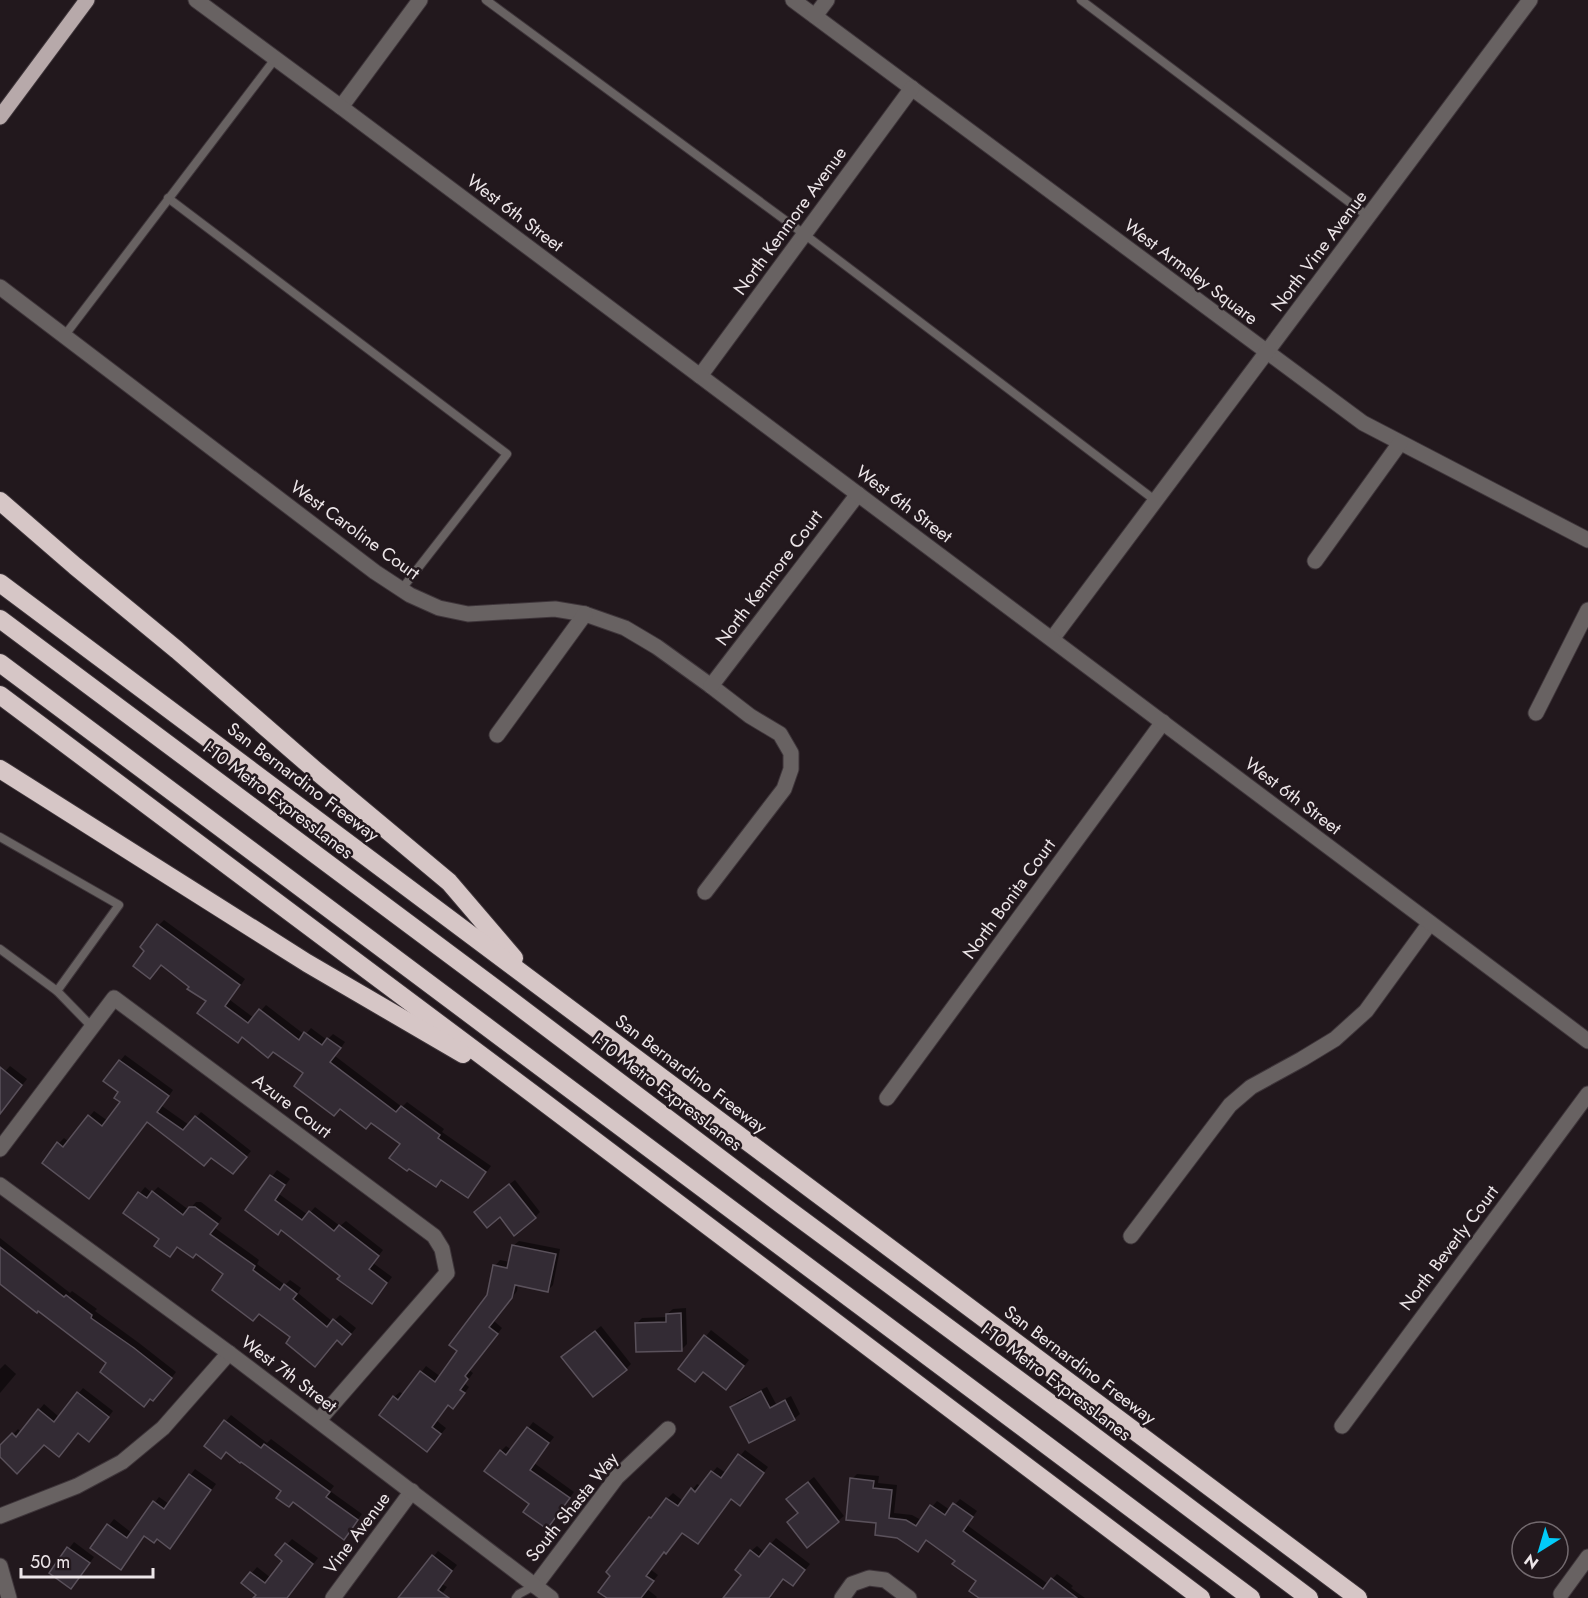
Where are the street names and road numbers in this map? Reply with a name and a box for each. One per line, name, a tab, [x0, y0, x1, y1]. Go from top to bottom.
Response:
street label: North Kenmore Avenue	[727, 141, 853, 301]
street label: West 6th Street	[461, 168, 569, 258]
street label: North Vine Avenue	[1265, 185, 1373, 317]
street label: West Armsley Square	[1119, 213, 1263, 331]
street label: West 6th Street	[850, 459, 958, 549]
street label: West Caroline Court	[285, 474, 426, 586]
street label: North Kenmore Court	[709, 504, 829, 651]
street label: San Bernardino Freeway	[222, 716, 384, 848]
street label: I-10 Metro ExpressLanes	[198, 735, 358, 865]
street label: West 6th Street	[1239, 751, 1347, 841]
street label: North Bonita Court	[956, 833, 1062, 965]
street label: San Bernardino Freeway	[610, 1008, 772, 1140]
street label: I-10 Metro ExpressLanes	[587, 1027, 747, 1157]
street label: Azure Court	[247, 1068, 338, 1145]
street label: North Beverly Court	[1393, 1179, 1505, 1316]
street label: San Bernardino Freeway	[999, 1299, 1161, 1431]
street label: I-10 Metro ExpressLanes	[976, 1317, 1136, 1447]
street label: West 7th Street	[236, 1329, 343, 1419]
street label: South Shasta Way	[520, 1447, 624, 1567]
street label: Vine Avenue	[318, 1487, 396, 1579]

